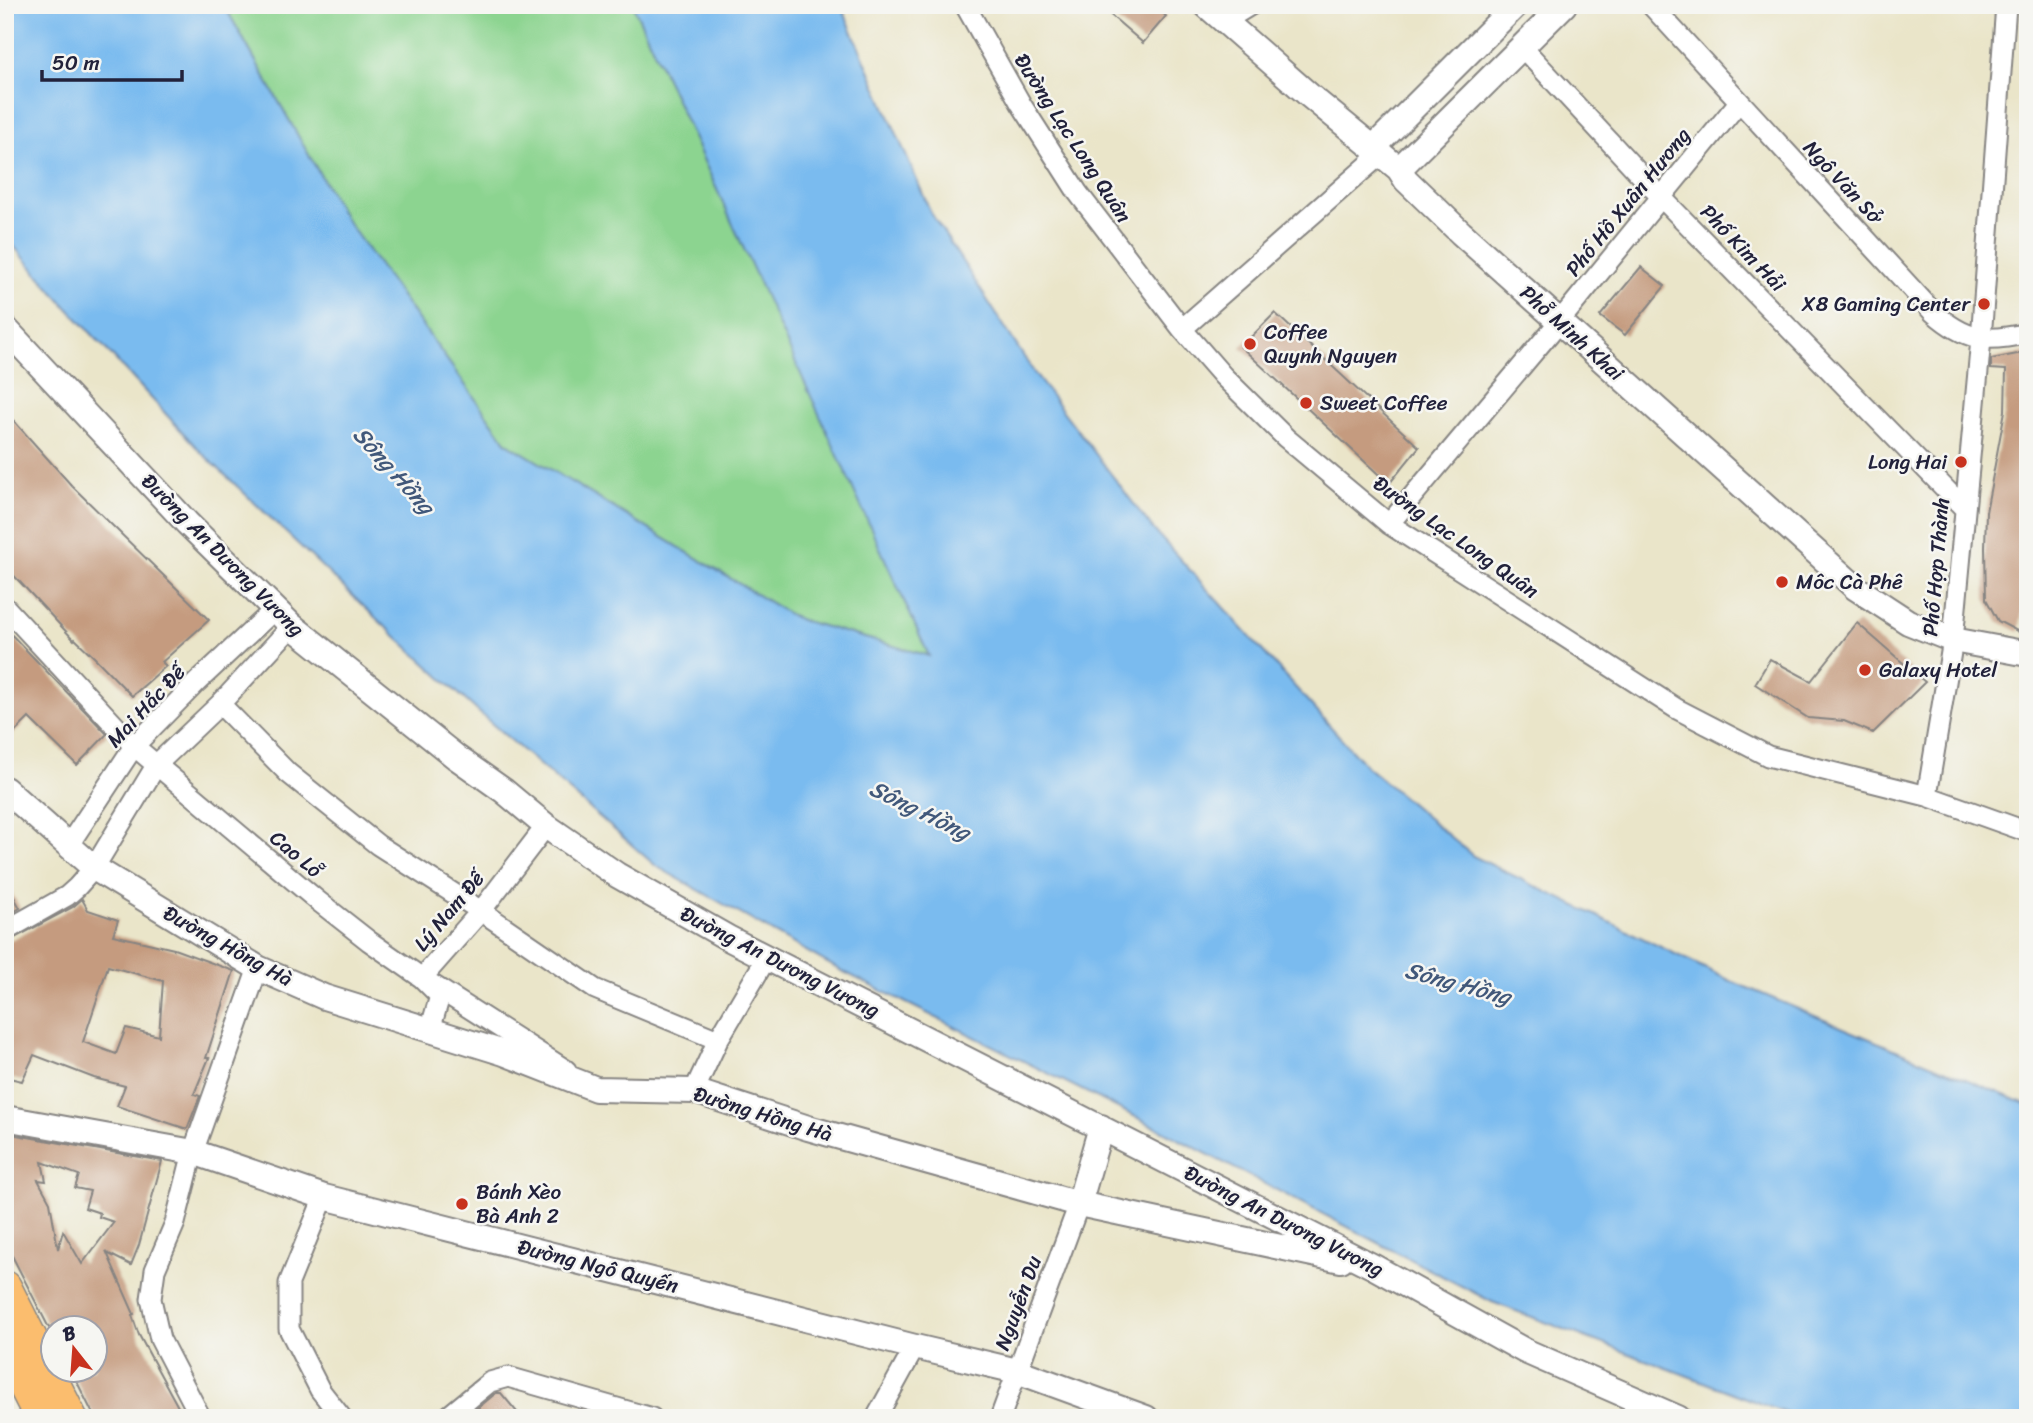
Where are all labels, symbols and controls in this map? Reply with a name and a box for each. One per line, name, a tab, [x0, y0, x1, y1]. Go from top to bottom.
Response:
scale bar	[42, 38, 182, 82]
text: 50 m	[52, 44, 100, 82]
street label: Đường Lạc Long Quân	[1004, 45, 1142, 231]
street label: Phố Hồ Xuân Hương	[1555, 118, 1701, 285]
street label: Ngô Văn Sở	[1793, 131, 1894, 234]
street label: Phố Kim Hải	[1691, 195, 1796, 302]
street label: Phỗ Minh Khai	[1511, 275, 1634, 392]
place label: X8 Gaming Center	[1801, 285, 1971, 323]
marker: X8 Gaming Center	[1976, 296, 1992, 312]
place label: Coffee Quynh Nguyen	[1264, 313, 1397, 375]
marker: Coffee Quynh Nguyen	[1242, 336, 1258, 352]
place label: Sweet Coffee	[1320, 384, 1448, 422]
marker: Sweet Coffee	[1298, 395, 1314, 411]
water label: Sông Hồng	[342, 416, 447, 526]
place label: Long Hai	[1868, 443, 1948, 481]
marker: Long Hai	[1953, 454, 1969, 470]
street label: Đường An Dương Vương	[132, 464, 314, 646]
street label: Đường Lạc Long Quân	[1365, 465, 1547, 609]
street label: Phố Hợp Thành	[1911, 496, 1961, 638]
place label: Môc Cà Phê	[1796, 563, 1903, 601]
marker: Môc Cà Phê	[1774, 574, 1790, 590]
place label: Galaxy Hotel	[1879, 651, 1998, 689]
street label: Mai Hắc Đế	[97, 653, 197, 757]
marker: Galaxy Hotel	[1857, 662, 1873, 678]
water label: Sông Hồng	[862, 768, 979, 854]
street label: Cao Lỗ	[261, 820, 333, 889]
street label: Lý Nam Đế	[403, 859, 497, 960]
street label: Đường Hồng Hà	[156, 895, 300, 998]
street label: Đường An Dương Vương	[673, 895, 887, 1029]
water label: Sông Hồng	[1400, 950, 1518, 1018]
street label: Đường Hồng Hà	[689, 1075, 838, 1153]
street label: Đường An Dương Vương	[1177, 1154, 1391, 1288]
place label: Bánh Xèo Bà Anh 2	[476, 1173, 562, 1235]
marker: Bánh Xèo Bà Anh 2	[454, 1196, 470, 1212]
street label: Đường Ngô Quyến	[514, 1228, 682, 1304]
street label: Nguyễn Du	[983, 1249, 1053, 1356]
north arrow	[38, 1314, 108, 1384]
text: B	[59, 1316, 80, 1351]

